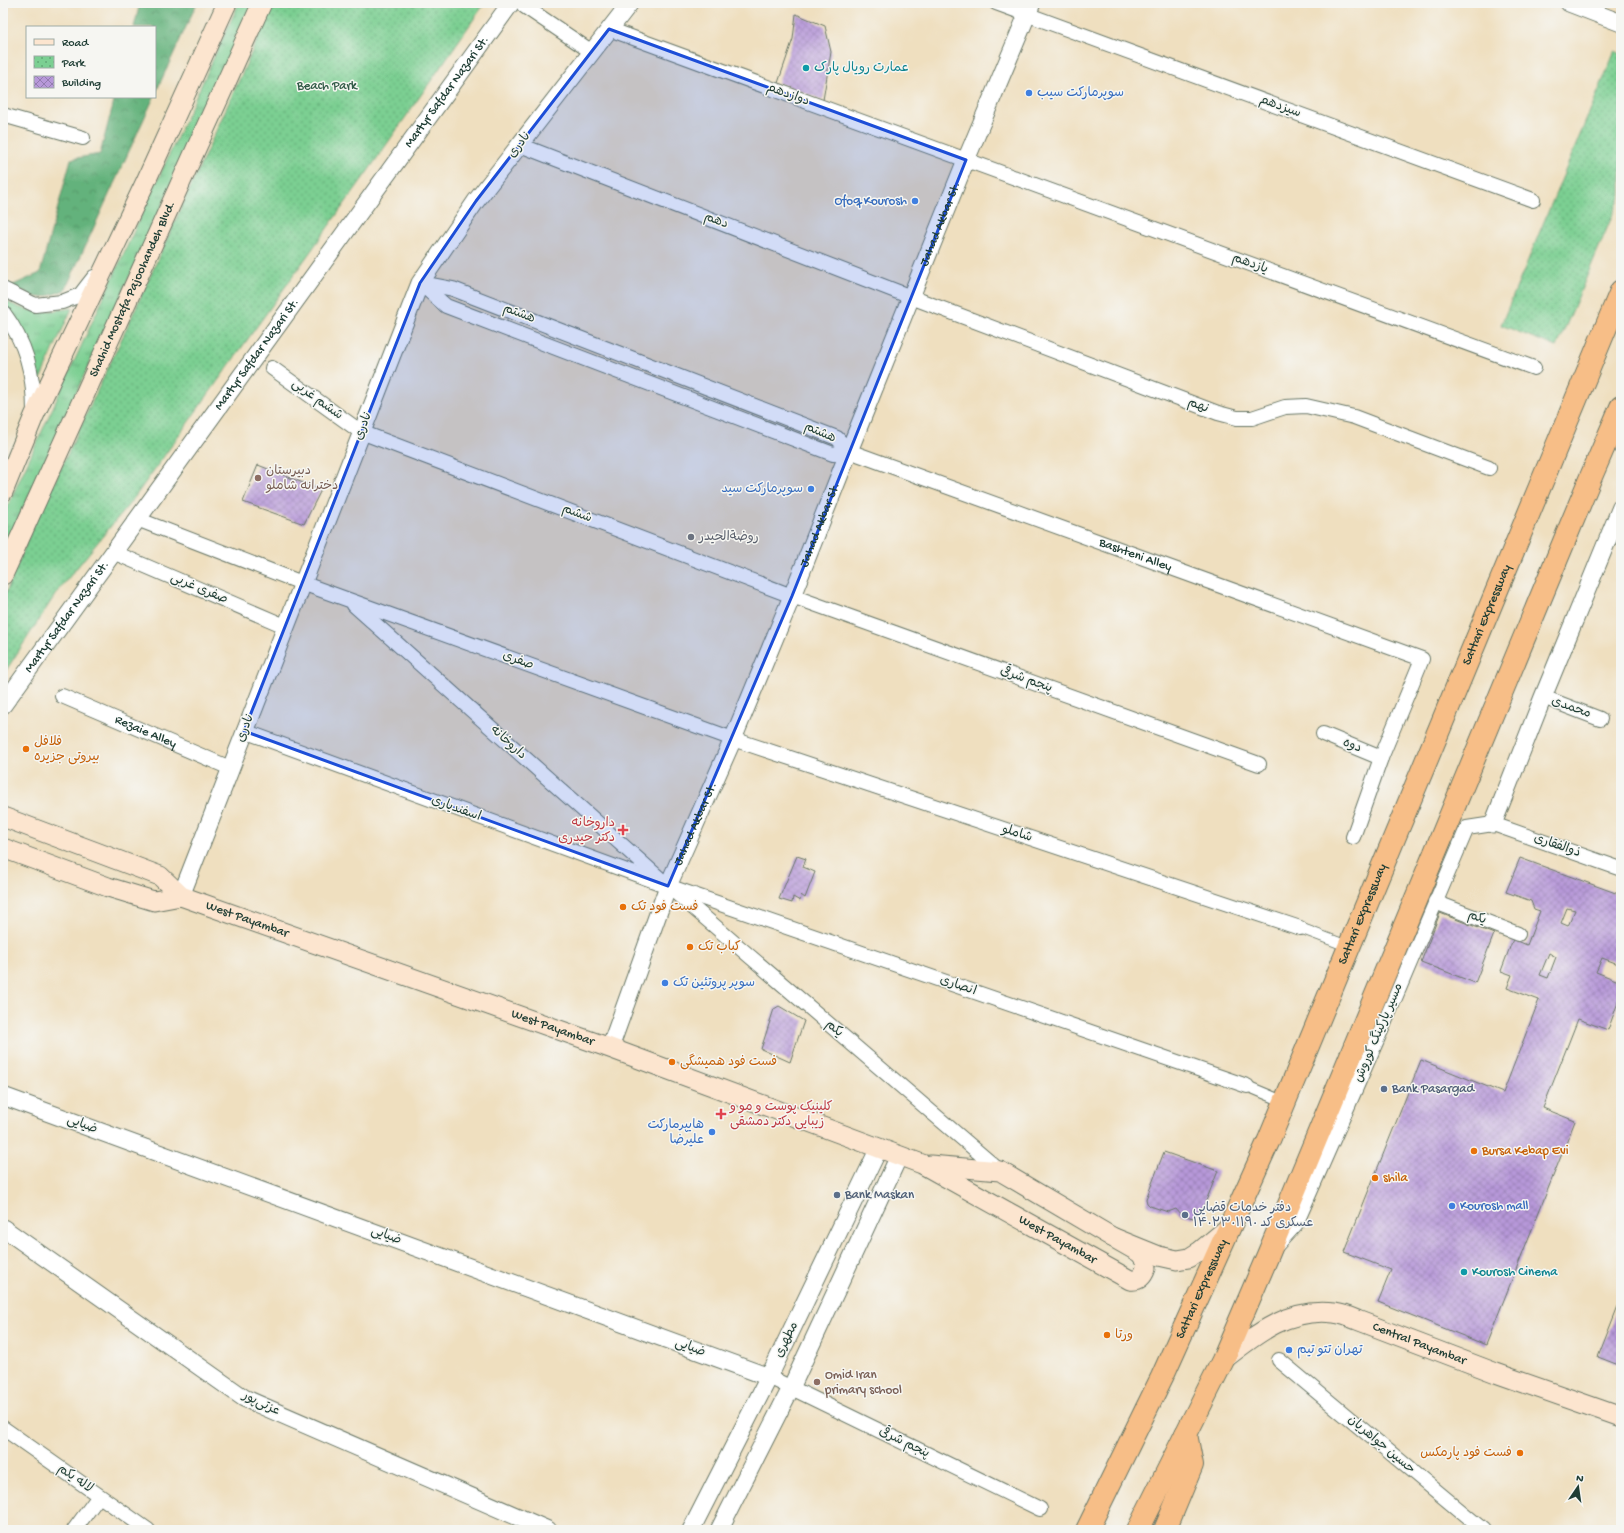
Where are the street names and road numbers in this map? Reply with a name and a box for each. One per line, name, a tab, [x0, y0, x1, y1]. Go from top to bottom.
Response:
street label: Martyr Safdar Nazari St.	[401, 33, 492, 151]
street label: دوازدهم	[764, 80, 811, 111]
street label: سیزدهم	[1257, 93, 1303, 122]
street label: نادری	[505, 129, 535, 161]
street label: Jahad Akbar St.	[917, 180, 964, 268]
street label: Shahid Mostafa Pajoohandeh Blvd.	[86, 199, 179, 379]
street label: دهم	[701, 210, 730, 233]
street label: یازدهم	[1230, 251, 1270, 278]
street label: Martyr Safdar Nazari St.	[211, 295, 302, 413]
street label: هشتم	[501, 301, 537, 328]
street label: ششم غربی	[288, 376, 345, 424]
street label: نهم	[1185, 395, 1211, 418]
street label: نادری	[352, 410, 376, 442]
street label: هشتم	[802, 419, 838, 447]
street label: Jahad Akbar St.	[797, 480, 843, 569]
street label: ششم	[560, 501, 594, 527]
street label: Bashteni Alley	[1096, 535, 1174, 575]
street label: Martyr Safdar Nazari St.	[21, 558, 112, 676]
street label: Sattari Expressway	[1459, 562, 1515, 667]
street label: صفری غربی	[168, 570, 230, 608]
street label: صفری	[500, 648, 536, 674]
street label: پنجم شرقی	[997, 661, 1056, 697]
street label: محمدی	[1549, 694, 1593, 722]
street label: Rezaie Alley	[113, 712, 179, 752]
street label: نادری	[234, 712, 258, 744]
street label: داروخانه	[487, 723, 529, 763]
street label: دوه	[1340, 736, 1364, 756]
street label: Jahad Akbar St.	[670, 780, 720, 868]
street label: اسفندیاری	[429, 793, 483, 825]
street label: شاملو	[999, 822, 1034, 846]
street label: ذوالفقاری	[1532, 831, 1582, 861]
street label: Sattari Expressway	[1335, 861, 1390, 967]
street label: West Payambar	[204, 898, 292, 942]
street label: یکم	[1465, 908, 1488, 929]
street label: انصاری	[938, 973, 978, 999]
street label: مسیر پارکینگ کوروش	[1350, 980, 1407, 1085]
street label: West Payambar	[509, 1006, 597, 1050]
street label: یکم	[821, 1017, 846, 1041]
street label: ضیایی	[65, 1113, 99, 1137]
street label: West Payambar	[1016, 1212, 1100, 1268]
street label: ضیایی	[369, 1224, 403, 1248]
street label: Sattari Expressway	[1173, 1236, 1231, 1341]
street label: Central Payambar	[1370, 1319, 1469, 1369]
street label: مطهری	[772, 1320, 802, 1360]
street label: ضیایی	[673, 1336, 707, 1360]
street label: عزتی‌پور	[239, 1388, 282, 1419]
street label: حسین جواهریان	[1344, 1412, 1418, 1478]
street label: پنجم شرقی	[876, 1422, 933, 1463]
street label: لاله یکم	[54, 1461, 96, 1497]

